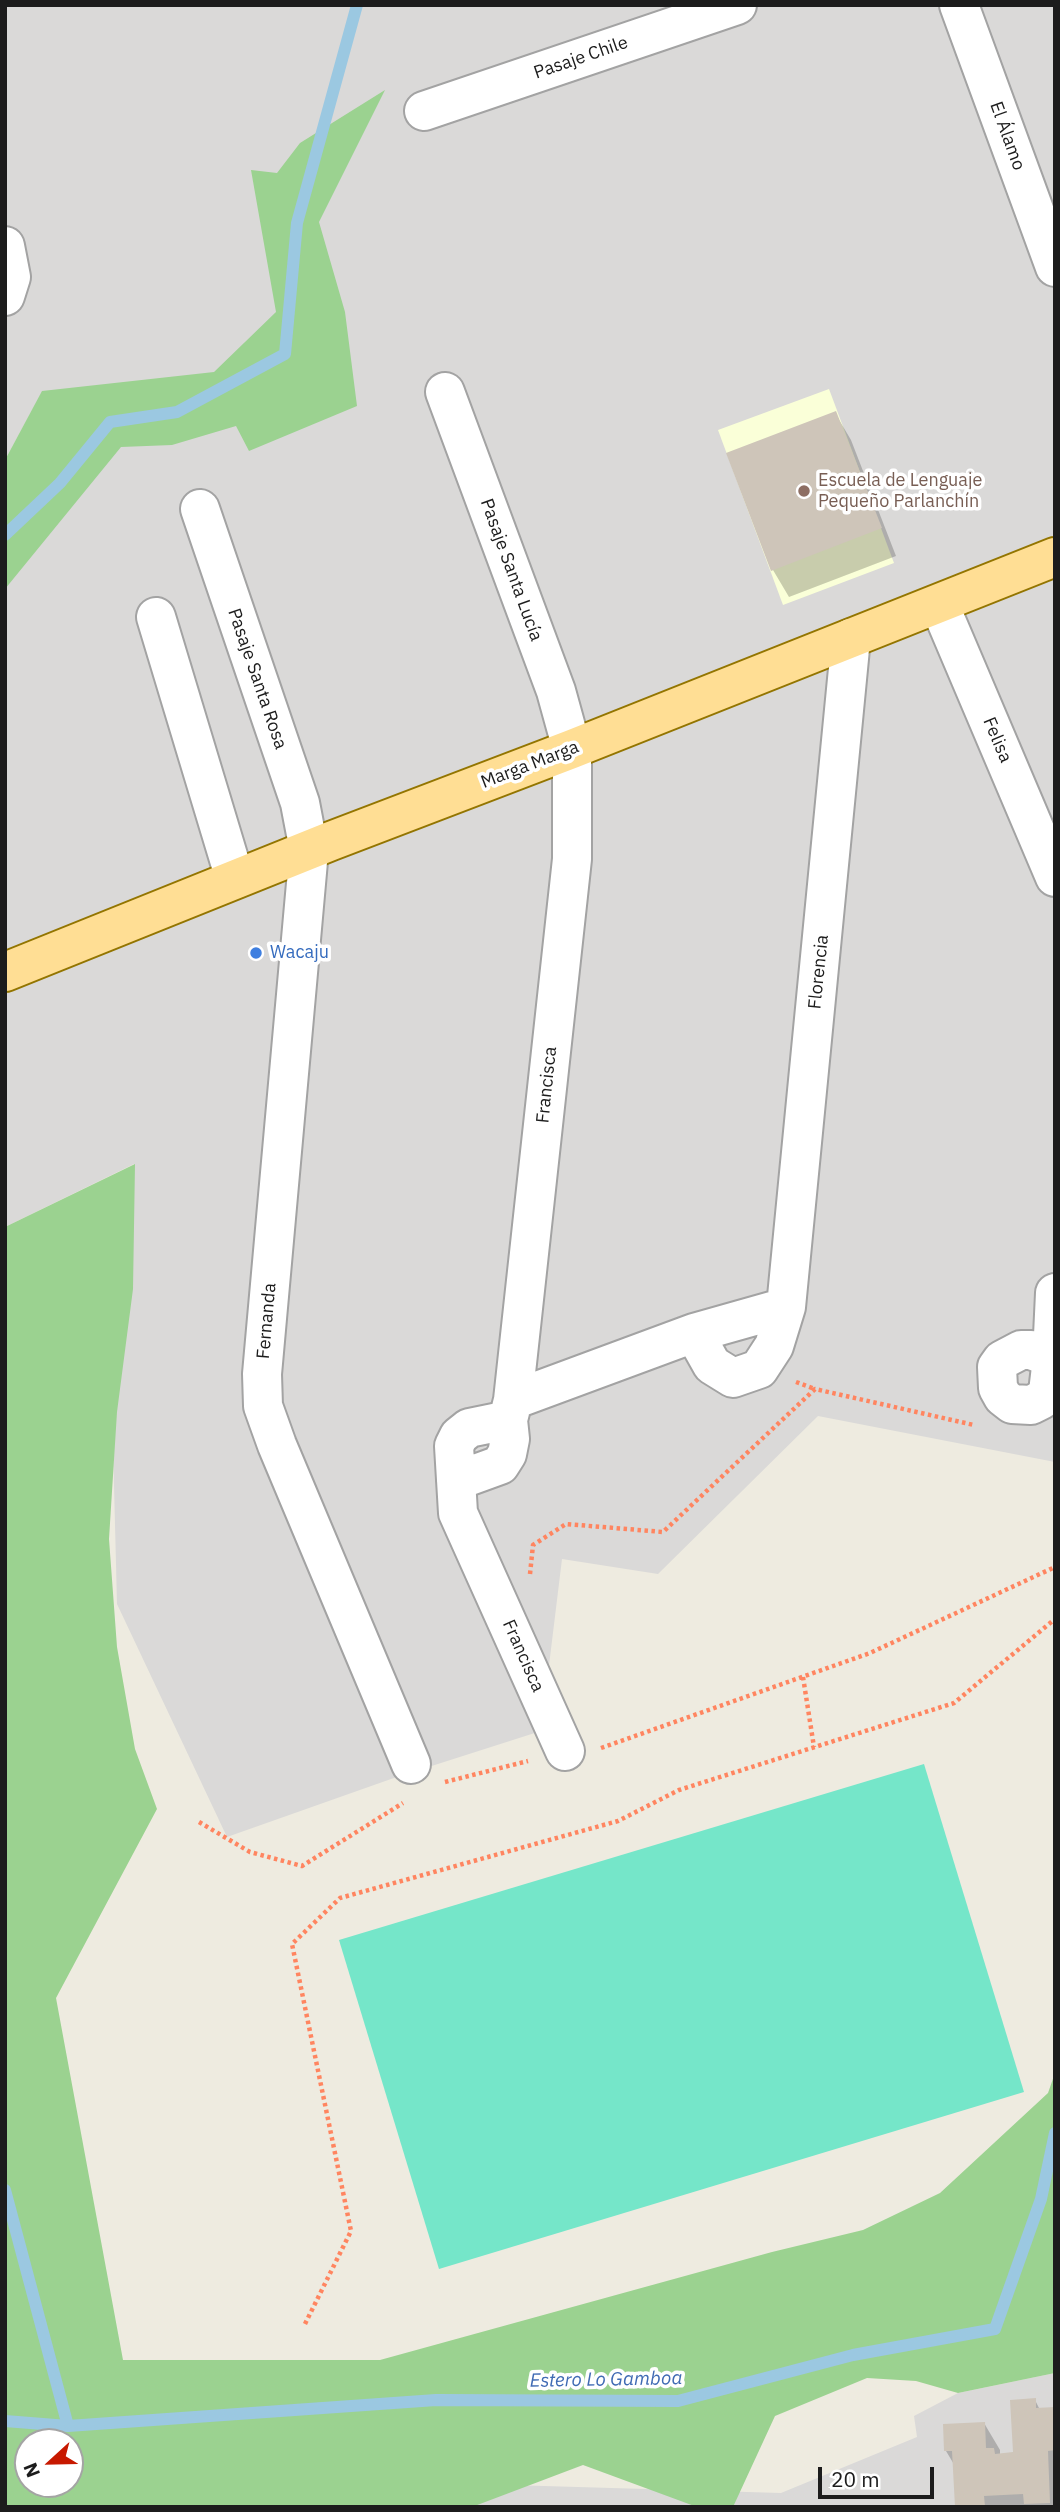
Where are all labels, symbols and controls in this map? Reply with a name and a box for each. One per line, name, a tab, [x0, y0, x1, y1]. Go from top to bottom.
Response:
street label: Pasaje Chile	[531, 32, 631, 84]
street label: El Álamo	[985, 99, 1029, 173]
place label: Escuela de Lenguaje Pequeño Parlanchín	[818, 470, 982, 512]
marker: Escuela de Lenguaje Pequeño Parlanchín	[796, 483, 812, 499]
street label: Pasaje Santa Lucía	[475, 496, 547, 644]
street label: Pasaje Santa Rosa	[223, 606, 291, 752]
street label: Felisa	[978, 714, 1016, 766]
street label: Marga Marga	[478, 736, 582, 794]
street label: Florencia	[804, 934, 834, 1010]
place label: Wacaju	[270, 942, 329, 964]
marker: Wacaju	[248, 945, 264, 961]
street label: Francisca	[532, 1046, 562, 1124]
street label: Fernanda	[253, 1282, 281, 1360]
street label: Francisca	[497, 1616, 549, 1696]
water label: Estero Lo Gamboa	[529, 2367, 683, 2393]
north arrow	[14, 2428, 84, 2498]
scale bar	[822, 2452, 937, 2496]
text: N	[18, 2459, 45, 2481]
text: 20 m	[831, 2465, 880, 2493]

